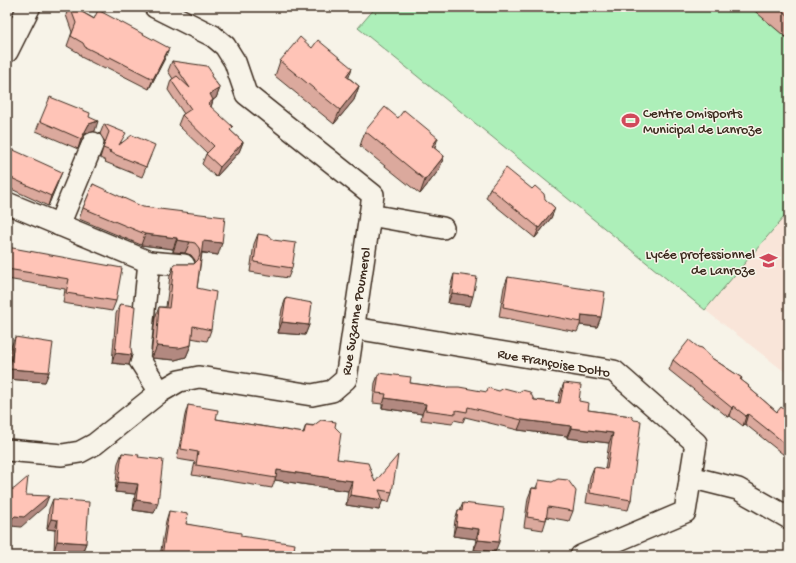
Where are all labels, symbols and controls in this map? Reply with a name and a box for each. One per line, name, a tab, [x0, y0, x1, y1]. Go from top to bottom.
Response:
place label: Centre Omisports Municipal de Lanroze	[643, 106, 763, 139]
sports icon: Centre Omisports Municipal de Lanroze	[620, 110, 640, 130]
street label: Rue Suzanne Poumerol	[339, 246, 376, 377]
place label: Lycée professionnel de Lanroze	[646, 247, 756, 280]
school or university icon: Lycée professionnel de Lanroze	[758, 251, 778, 271]
street label: Rue Françoise Dolto	[496, 346, 611, 383]

